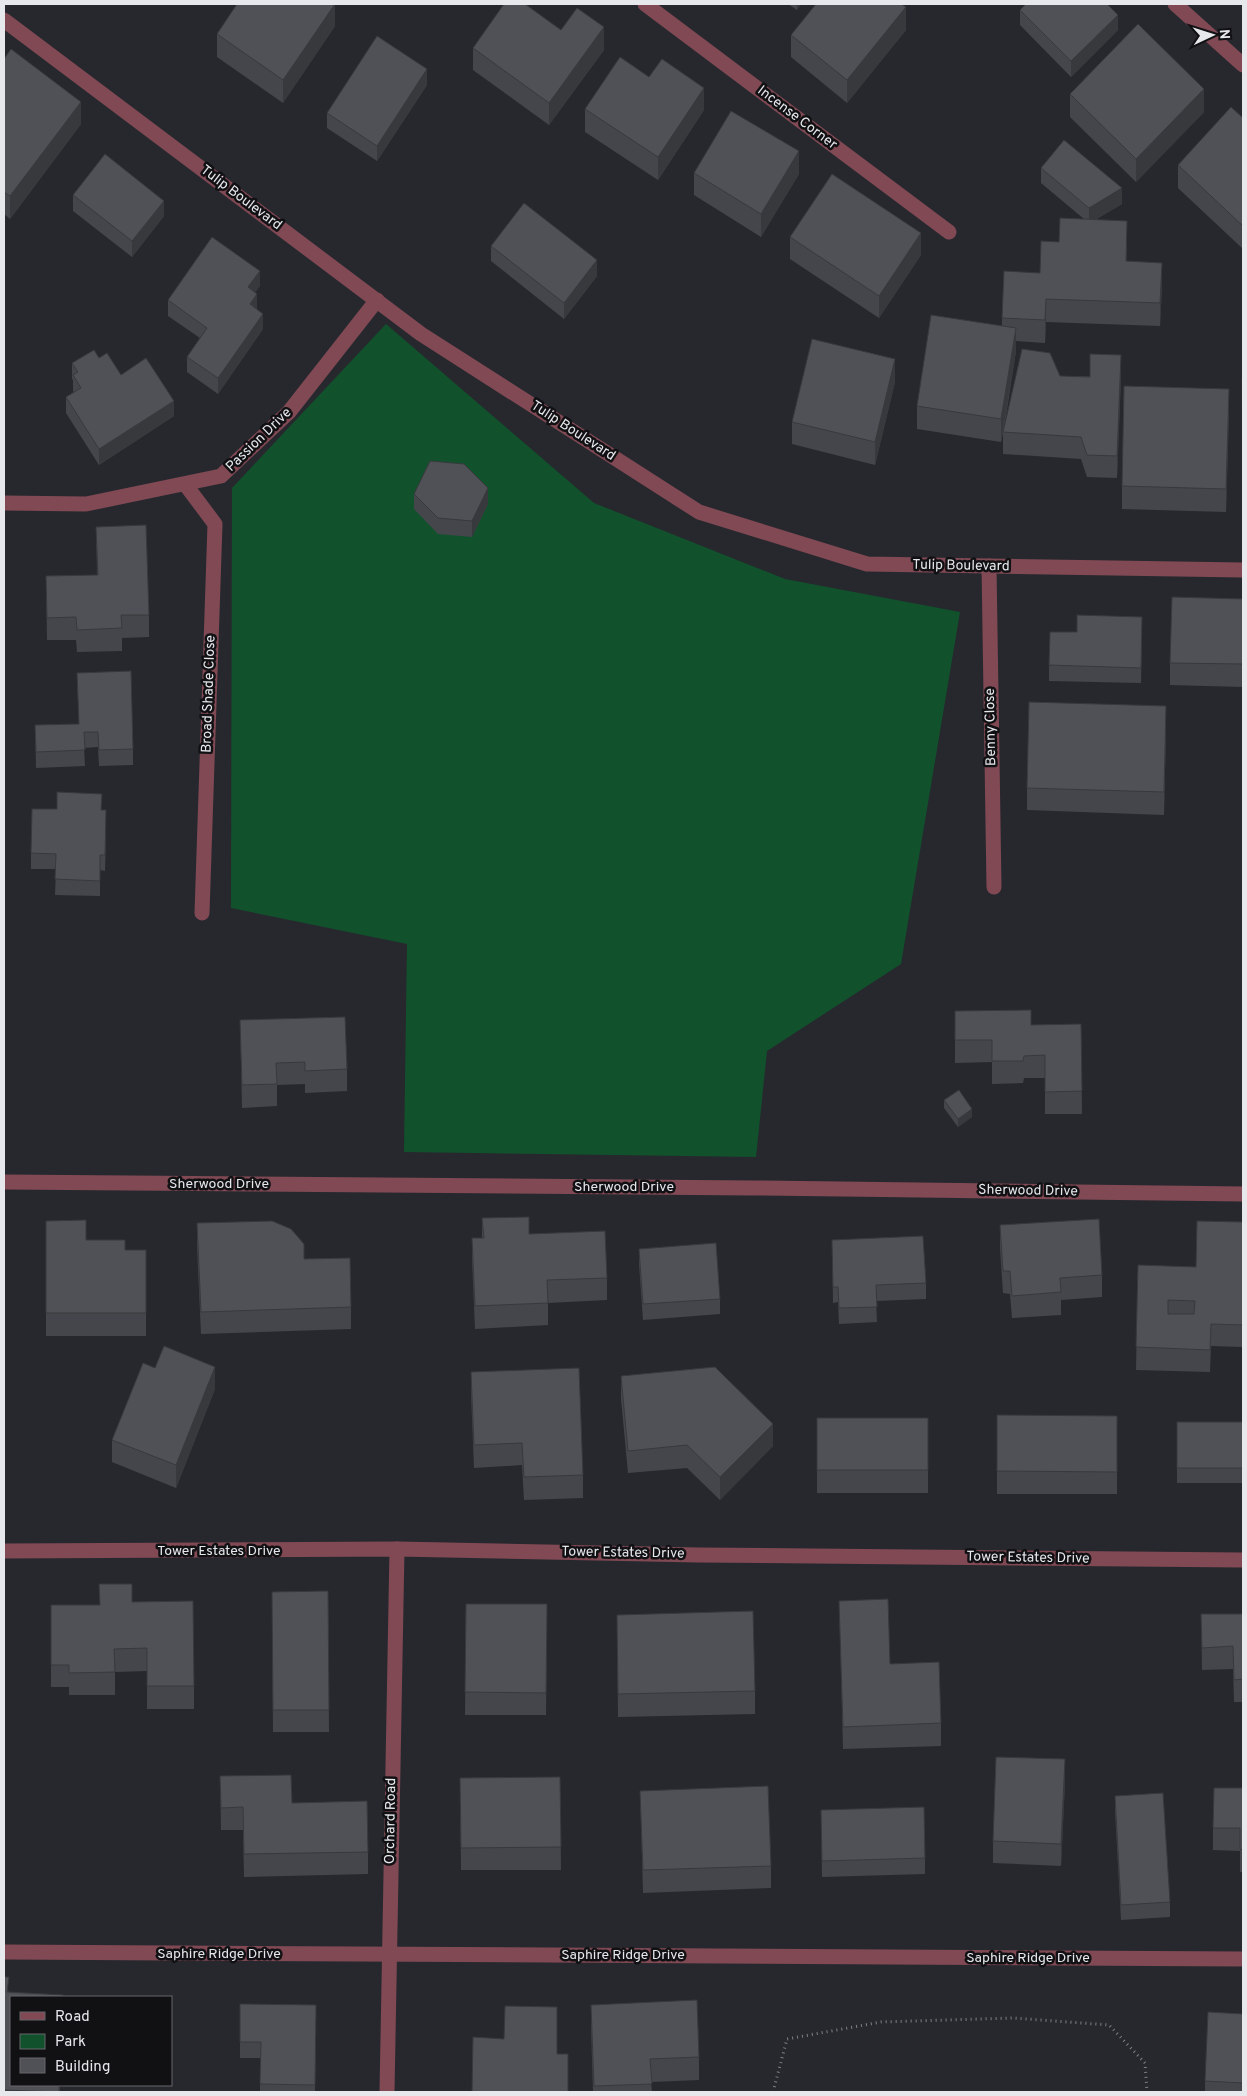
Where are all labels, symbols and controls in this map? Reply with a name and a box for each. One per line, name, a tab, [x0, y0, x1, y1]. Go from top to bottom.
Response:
north arrow	[1187, 10, 1237, 60]
text: N	[1215, 29, 1232, 40]
street label: Incense Corner	[754, 82, 841, 154]
street label: Tulip Boulevard	[197, 162, 285, 234]
street label: Tulip Boulevard	[528, 397, 618, 465]
street label: Passion Drive	[223, 404, 295, 476]
street label: Tulip Boulevard	[912, 557, 1010, 575]
street label: Broad Shade Close	[198, 635, 220, 753]
street label: Benny Close	[982, 688, 1000, 766]
street label: Sherwood Drive	[169, 1176, 269, 1193]
street label: Sherwood Drive	[574, 1179, 674, 1196]
street label: Sherwood Drive	[978, 1182, 1078, 1200]
street label: Tower Estates Drive	[157, 1543, 281, 1560]
street label: Tower Estates Drive	[561, 1543, 685, 1563]
street label: Tower Estates Drive	[966, 1548, 1090, 1568]
street label: Orchard Road	[382, 1778, 400, 1864]
street label: Saphire Ridge Drive	[157, 1946, 281, 1963]
street label: Saphire Ridge Drive	[561, 1947, 685, 1964]
street label: Saphire Ridge Drive	[966, 1950, 1090, 1967]
legend	[10, 1996, 172, 2086]
text: Road	[55, 2008, 90, 2027]
text: Park	[55, 2033, 86, 2052]
text: Building	[55, 2058, 110, 2077]

